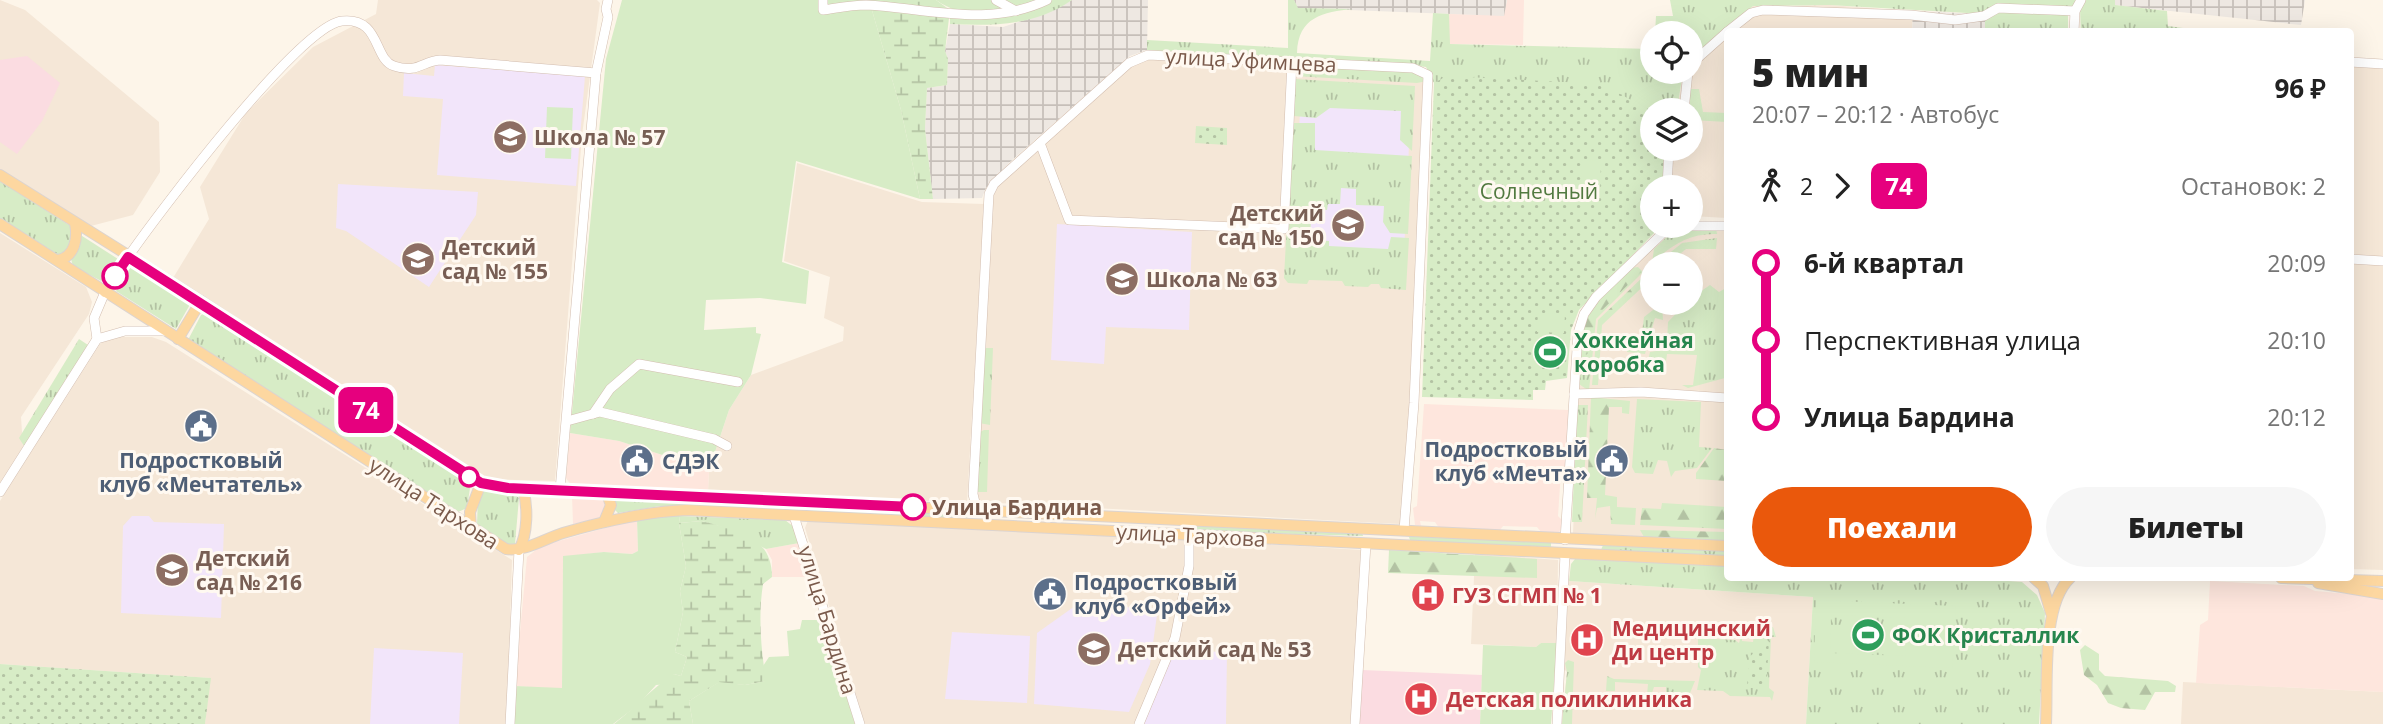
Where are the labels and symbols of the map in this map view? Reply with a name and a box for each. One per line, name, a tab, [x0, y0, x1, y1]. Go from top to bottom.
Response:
street label: улица Уфимцева	[1165, 42, 1337, 78]
school or university icon: Школа № 57	[491, 118, 529, 156]
place label: Школа № 57	[534, 123, 665, 151]
park label: Солнечный	[1480, 177, 1598, 205]
place label: Детский сад № 150	[1218, 199, 1324, 251]
school or university icon: Детский сад № 150	[1329, 206, 1367, 244]
place label: Детский сад № 155	[442, 233, 548, 285]
school or university icon: Детский сад № 155	[399, 240, 437, 278]
school or university icon: Школа № 63	[1103, 260, 1141, 298]
unlabelled marker	[102, 263, 128, 289]
place label: Школа № 63	[1146, 265, 1277, 293]
place label: Хоккейная коробка	[1574, 326, 1694, 378]
sports icon: Хоккейная коробка	[1531, 333, 1569, 371]
line badge: 74	[334, 387, 398, 433]
public building icon: Подростковый клуб «Мечтатель»	[182, 407, 220, 445]
place label: Подростковый клуб «Мечта»	[1425, 435, 1588, 487]
public building icon: СДЭК	[618, 442, 656, 480]
public building icon: Подростковый клуб «Мечта»	[1593, 442, 1631, 480]
place label: Подростковый клуб «Мечтатель»	[99, 446, 303, 498]
place label: СДЭК	[662, 447, 720, 475]
street label: улица Тархова	[364, 451, 504, 555]
unlabelled marker	[459, 467, 479, 487]
place label: Улица Бардина	[932, 493, 1102, 521]
marker: Улица Бардина	[900, 494, 926, 520]
street label: улица Тархова	[1116, 517, 1266, 553]
street label: улица Бардина	[792, 542, 864, 698]
place label: Детский сад № 216	[196, 544, 302, 596]
school or university icon: Детский сад № 216	[153, 551, 191, 589]
place label: Подростковый клуб «Орфей»	[1074, 568, 1238, 620]
public building icon: Подростковый клуб «Орфей»	[1031, 575, 1069, 613]
hospital icon: ГУЗ СГМП № 1	[1409, 576, 1447, 614]
place label: ГУЗ СГМП № 1	[1452, 581, 1602, 609]
place label: Медицинский Ди центр	[1612, 614, 1771, 666]
sports icon: ФОК Кристаллик	[1849, 616, 1887, 654]
hospital icon: Медицинский Ди центр	[1568, 621, 1606, 659]
place label: ФОК Кристаллик	[1892, 621, 2079, 649]
school or university icon: Детский сад № 53	[1075, 630, 1113, 668]
place label: Детский сад № 53	[1118, 635, 1312, 663]
hospital icon: Детская поликлиника	[1402, 680, 1440, 718]
place label: Детская поликлиника	[1446, 685, 1692, 713]

